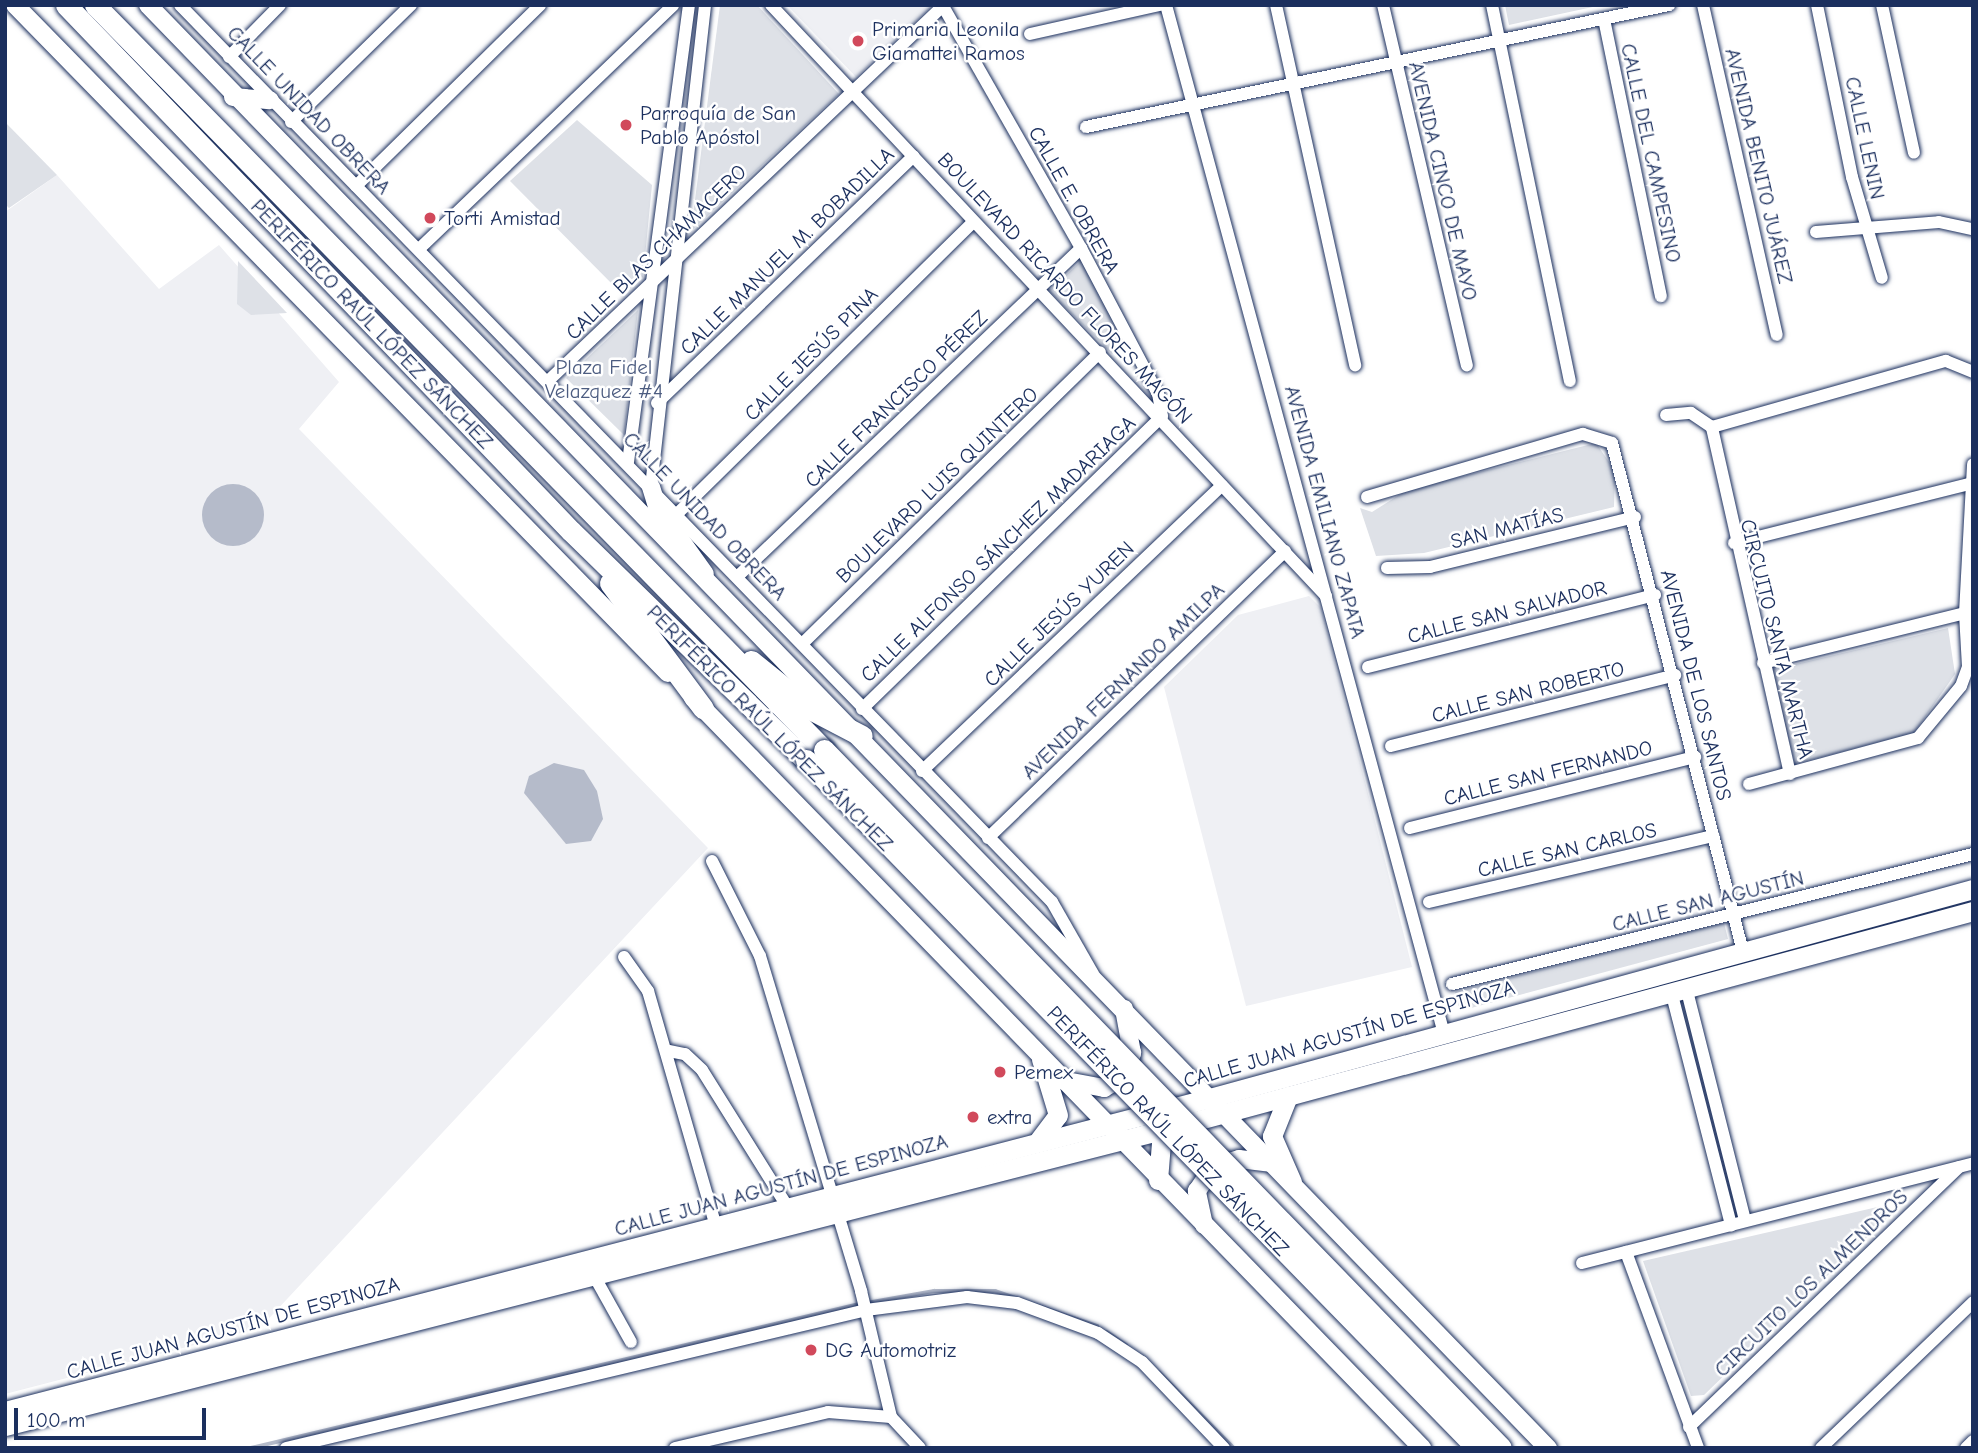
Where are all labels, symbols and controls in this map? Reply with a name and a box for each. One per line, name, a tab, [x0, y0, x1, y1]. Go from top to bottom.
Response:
place label: Primaria Leonila Giamattei Ramos	[872, 16, 1025, 66]
street label: CALLE UNIDAD OBRERA	[222, 21, 396, 199]
marker: Primaria Leonila Giamattei Ramos	[850, 33, 866, 49]
street label: CALLE DEL CAMPESINO	[1615, 41, 1687, 265]
street label: AVENIDA BENITO JUÁREZ	[1720, 46, 1798, 286]
street label: AVENIDA CINCO DE MAYO	[1403, 59, 1483, 303]
street label: CALLE LENIN	[1840, 74, 1890, 202]
place label: Parroquía de San Pablo Apóstol	[640, 100, 796, 150]
marker: Parroquía de San Pablo Apóstol	[618, 117, 634, 133]
street label: CALLE E. OBRERA	[1023, 122, 1125, 278]
street label: CALLE MANUEL M. BOBADILLA	[675, 142, 899, 360]
street label: BOULEVARD RICARDO FLORES MAGÓN	[932, 147, 1198, 429]
street label: CALLE BLAS CHAMACERO	[560, 159, 752, 345]
street label: PERIFÉRICO RAÚL LÓPEZ SÁNCHEZ	[246, 194, 498, 454]
place label: Torti Amistad	[444, 205, 561, 231]
marker: Torti Amistad	[422, 210, 438, 226]
street label: CALLE JESÚS PINA	[739, 282, 883, 426]
street label: CALLE FRANCISCO PÉREZ	[799, 305, 993, 493]
park label: Plaza Fidel Velazquez #4	[545, 354, 663, 404]
street label: BOULEVARD LUIS QUINTERO	[831, 382, 1043, 588]
street label: AVENIDA EMILIANO ZAPATA	[1279, 383, 1371, 641]
street label: CALLE ALFONSO SÁNCHEZ MADARIAGA	[855, 411, 1141, 687]
street label: CALLE UNIDAD OBRERA	[618, 427, 792, 605]
street label: SAN MATÍAS	[1448, 502, 1566, 554]
street label: CIRCUITO SANTA MARTHA	[1735, 517, 1819, 761]
street label: CALLE JESÚS YUREN	[979, 536, 1139, 692]
street label: AVENIDA DE LOS SANTOS	[1655, 567, 1737, 803]
street label: CALLE SAN SALVADOR	[1405, 575, 1609, 649]
street label: AVENIDA FERNANDO AMILPA	[1016, 577, 1230, 785]
street label: PERIFÉRICO RAÚL LÓPEZ SÁNCHEZ	[642, 600, 898, 856]
street label: CALLE SAN ROBERTO	[1429, 656, 1627, 728]
street label: CALLE SAN FERNANDO	[1441, 735, 1655, 811]
street label: CALLE SAN CARLOS	[1475, 817, 1659, 883]
street label: CALLE SAN AGUSTÍN	[1610, 865, 1806, 937]
street label: CALLE JUAN AGUSTÍN DE ESPINOZA	[1180, 974, 1518, 1094]
street label: PERIFÉRICO RAÚL LÓPEZ SÁNCHEZ	[1042, 1001, 1294, 1261]
place label: Pemex	[1014, 1059, 1073, 1085]
marker: Pemex	[992, 1064, 1008, 1080]
place label: extra	[987, 1104, 1032, 1130]
marker: extra	[965, 1109, 981, 1125]
street label: CALLE JUAN AGUSTÍN DE ESPINOZA	[612, 1128, 950, 1242]
street label: CIRCUITO LOS ALMENDROS	[1709, 1184, 1913, 1382]
street label: CALLE JUAN AGUSTÍN DE ESPINOZA	[64, 1271, 402, 1385]
place label: DG Automotriz	[825, 1337, 956, 1363]
marker: DG Automotriz	[803, 1342, 819, 1358]
scale bar	[18, 1394, 210, 1438]
text: 100 m	[27, 1408, 85, 1432]

